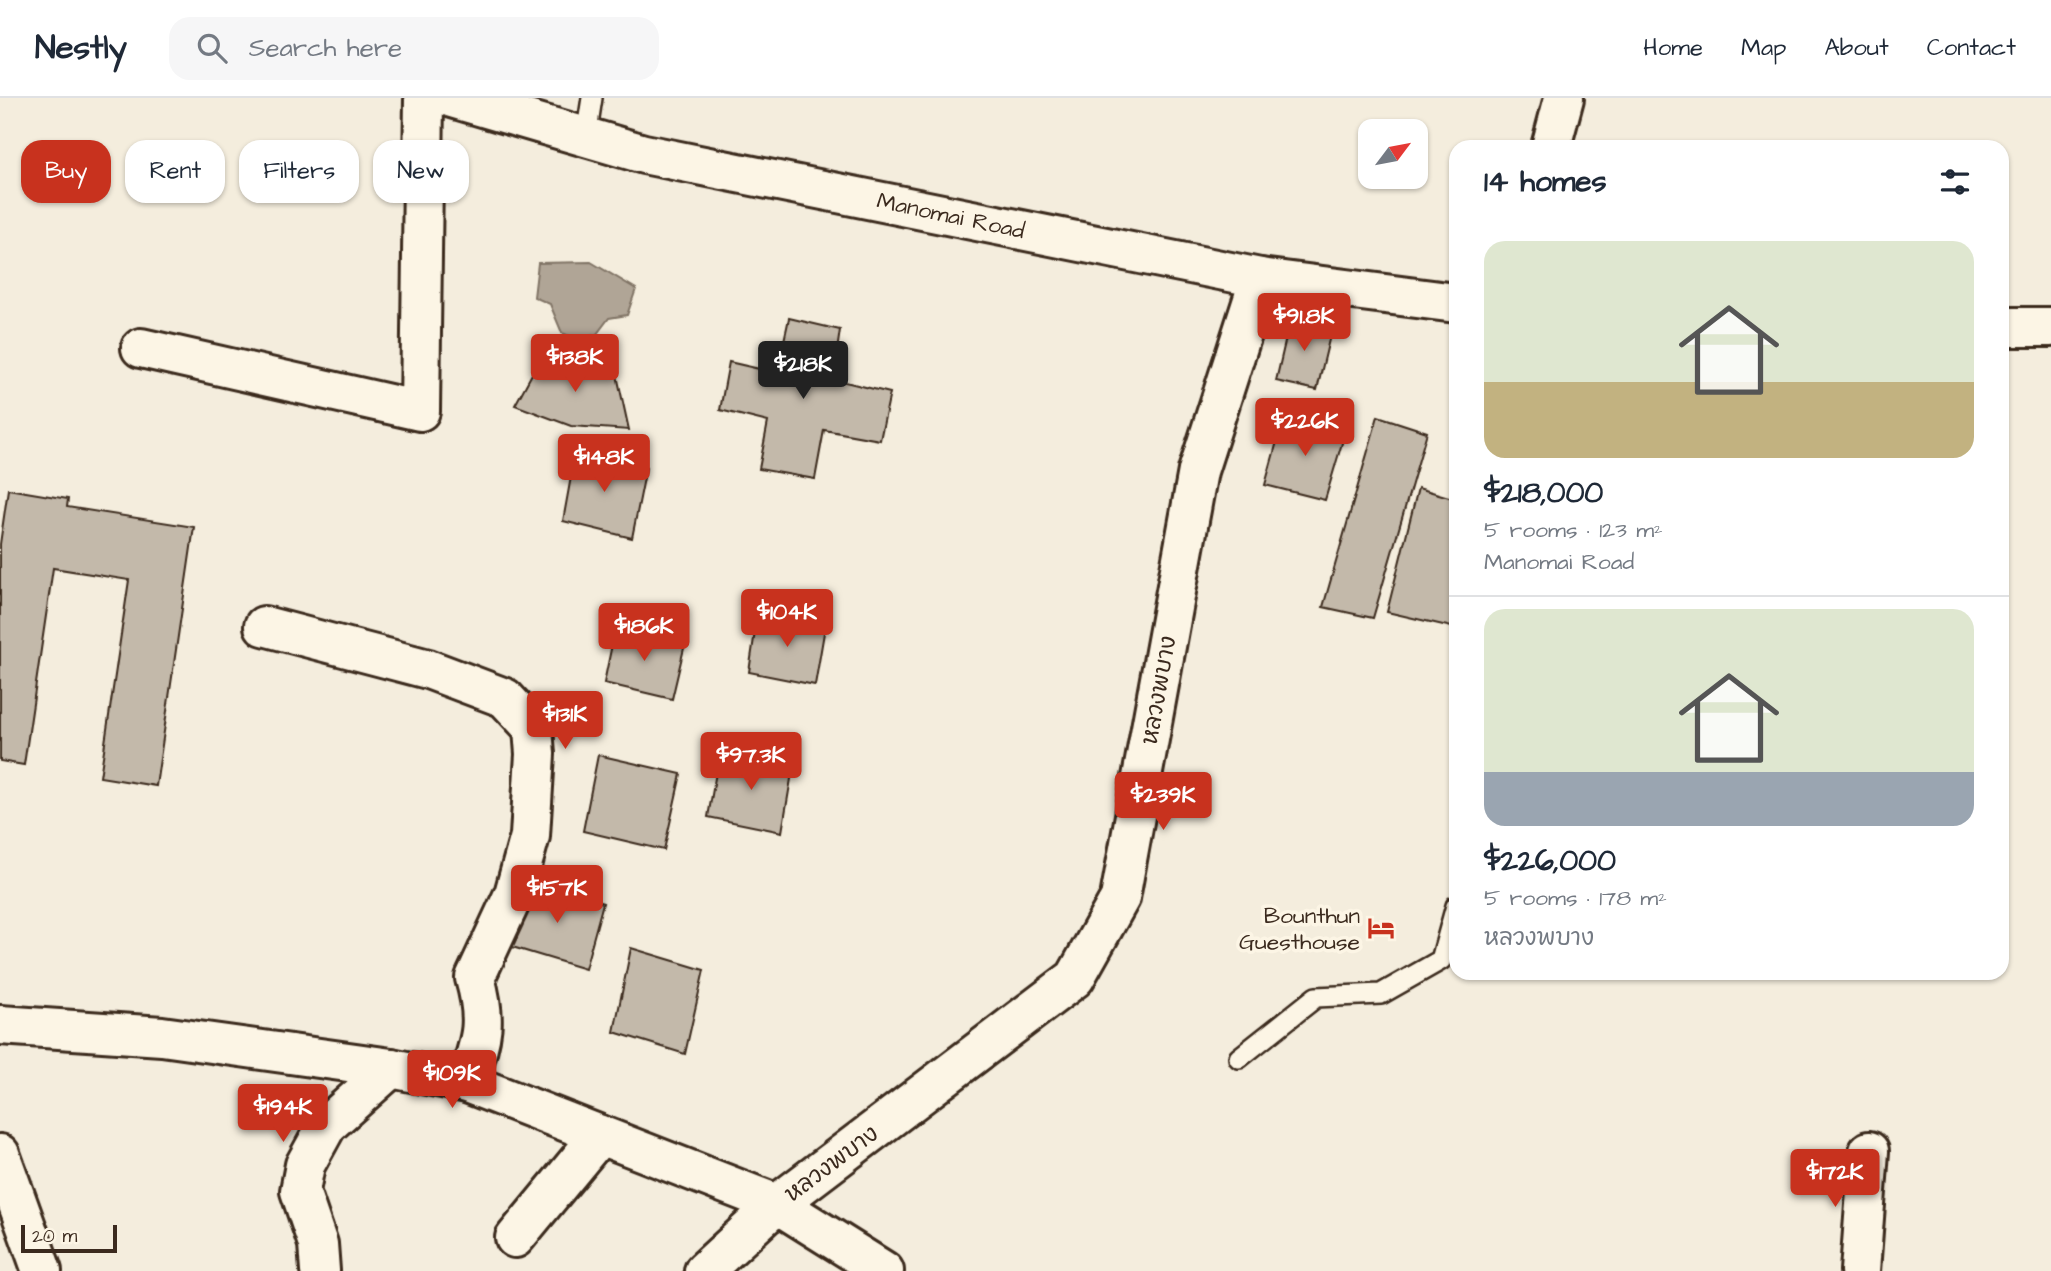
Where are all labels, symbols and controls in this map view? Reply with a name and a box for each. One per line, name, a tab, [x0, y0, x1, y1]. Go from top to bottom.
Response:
search box	[169, 17, 659, 80]
text: Nestly	[35, 25, 127, 71]
icon: search	[193, 29, 231, 67]
text: Search here	[249, 30, 402, 66]
text: Home	[1643, 31, 1703, 65]
text: Map	[1741, 31, 1786, 65]
text: About	[1824, 31, 1889, 65]
text: Contact	[1927, 31, 2016, 65]
north arrow	[1358, 119, 1428, 189]
map controls	[1358, 119, 1428, 189]
chip: Buy	[21, 140, 111, 203]
chip: Rent	[125, 140, 225, 203]
chip: Filters	[239, 140, 359, 203]
chip: New	[373, 140, 469, 203]
text: 14 homes	[1484, 161, 1607, 203]
icon: filters	[1936, 163, 1974, 201]
street label: Manomai Road	[874, 185, 1028, 247]
icon: home	[1666, 287, 1792, 413]
pin: $91.8K	[1247, 294, 1361, 353]
text: $91.8K	[1274, 300, 1334, 332]
pin: $138K	[526, 334, 624, 394]
text: $138K	[547, 341, 603, 373]
pin: $218K	[754, 342, 852, 401]
text: $218K	[774, 348, 832, 380]
pin: $226K	[1256, 398, 1354, 458]
text: $226K	[1271, 405, 1339, 437]
pin: $148K	[555, 434, 653, 494]
text: $148K	[574, 441, 634, 473]
text: $218,000	[1484, 472, 1603, 514]
text: 5 rooms · 123 m²	[1484, 514, 1663, 546]
text: Manomai Road	[1484, 546, 1634, 578]
pin: $104K	[738, 589, 836, 649]
text: $104K	[757, 596, 817, 628]
pin: $186K	[595, 603, 693, 663]
text: $186K	[614, 610, 674, 642]
street label: หลวงพบาง	[1134, 633, 1184, 747]
icon: home	[1666, 655, 1792, 781]
pin: $131K	[516, 692, 614, 751]
text: $131K	[543, 698, 587, 730]
pin: $97.3K	[694, 732, 808, 792]
text: $97.3K	[717, 739, 785, 771]
pin: $239K	[1114, 772, 1212, 832]
text: $239K	[1131, 779, 1195, 811]
text: $226,000	[1484, 840, 1616, 882]
pin: $157K	[508, 866, 606, 925]
text: $157K	[527, 872, 587, 904]
text: 5 rooms · 178 m²	[1484, 882, 1667, 914]
place label: Bounthun Guesthouse	[1239, 900, 1360, 958]
hotel icon: Bounthun Guesthouse	[1366, 913, 1396, 943]
text: หลวงพบาง	[1484, 922, 1594, 954]
pin: $109K	[403, 1051, 501, 1110]
text: $109K	[423, 1057, 481, 1089]
pin: $194K	[234, 1084, 332, 1144]
text: $194K	[254, 1091, 312, 1123]
street label: หลวงพบาง	[778, 1118, 885, 1210]
pin: $172K	[1786, 1150, 1884, 1209]
text: $172K	[1807, 1156, 1863, 1188]
scale bar	[21, 1222, 117, 1254]
text: 20 m	[32, 1223, 77, 1250]

